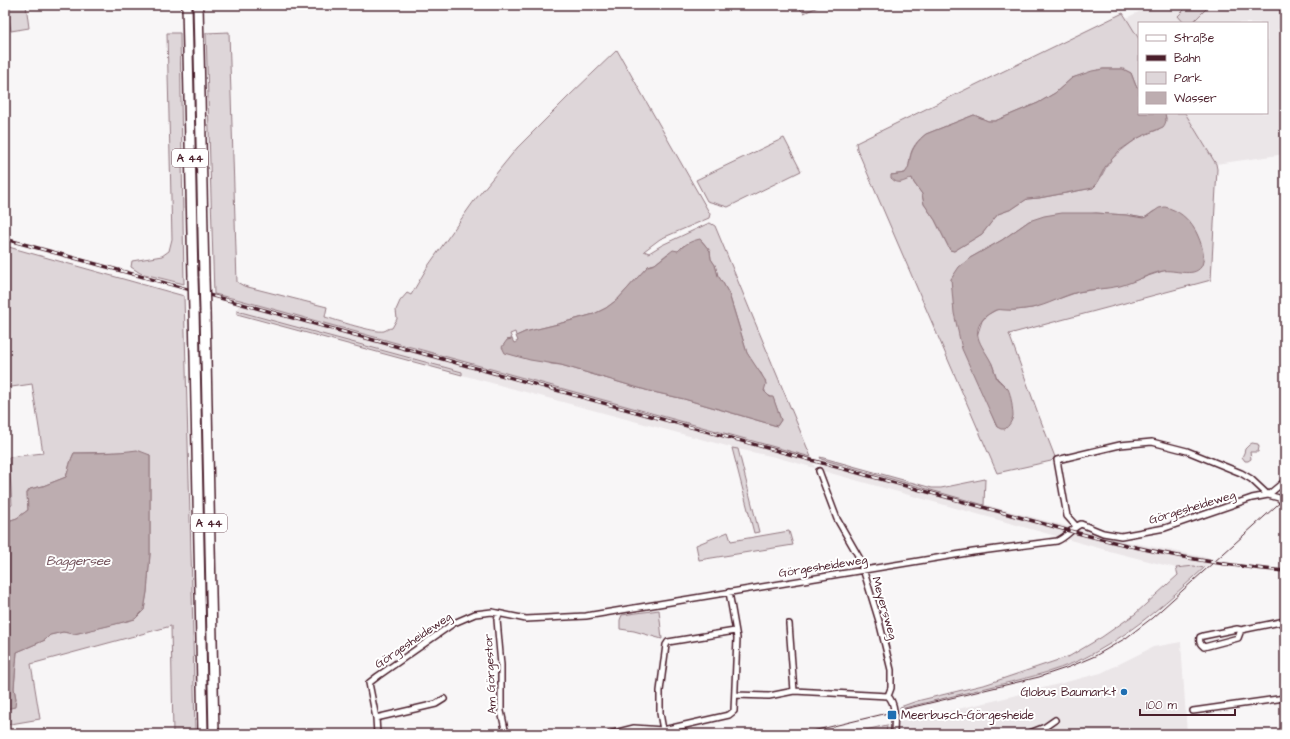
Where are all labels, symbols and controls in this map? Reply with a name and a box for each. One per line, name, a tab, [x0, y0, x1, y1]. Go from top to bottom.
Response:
legend	[1138, 22, 1268, 114]
text: Straße	[1174, 30, 1215, 47]
text: Bahn	[1174, 50, 1201, 67]
text: Park	[1174, 70, 1202, 87]
text: Wasser	[1174, 90, 1217, 107]
road number: A 44	[172, 149, 208, 167]
street label: Görgesheideweg	[1147, 486, 1238, 530]
road number: A 44	[191, 514, 227, 532]
street label: Görgesheideweg	[777, 551, 869, 583]
water label: Baggersee	[46, 552, 111, 571]
street label: Meyersweg	[866, 575, 902, 642]
street label: Görgesheideweg	[371, 608, 456, 673]
street label: Am Görgestor	[480, 633, 502, 715]
place label: Globus Baumarkt	[1020, 684, 1116, 701]
marker: Globus Baumarkt	[1119, 687, 1129, 697]
scale bar	[1140, 691, 1235, 717]
text: 100 m	[1146, 697, 1177, 714]
place label: Meerbusch-Görgesheide	[901, 707, 1034, 725]
marker: Meerbusch-Görgesheide	[886, 709, 898, 721]

